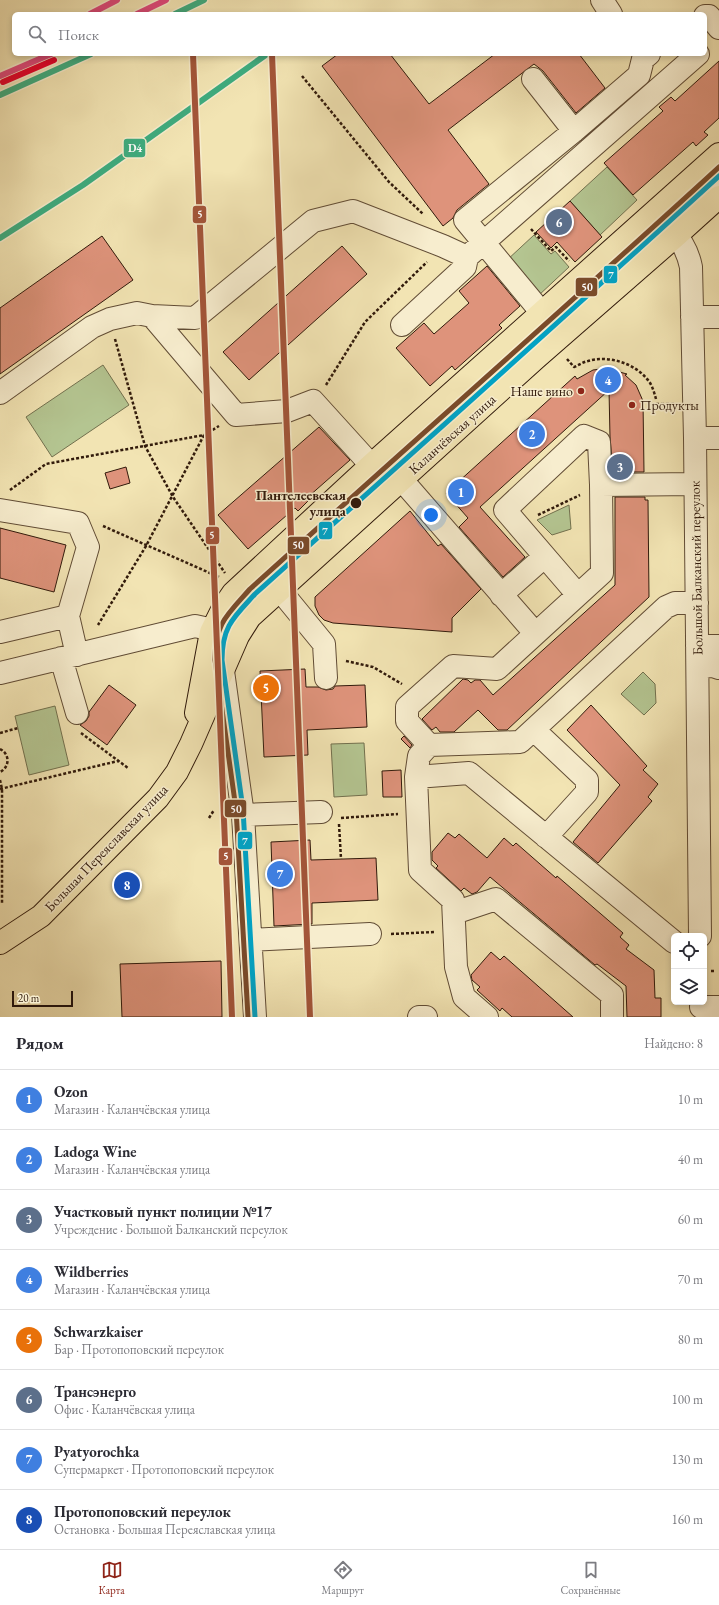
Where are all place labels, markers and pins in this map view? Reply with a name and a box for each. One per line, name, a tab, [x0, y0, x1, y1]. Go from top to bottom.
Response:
pin: 6	[546, 207, 572, 237]
pin: 4	[595, 365, 621, 395]
place label: Наше вино	[511, 382, 573, 400]
marker: Наше вино	[576, 386, 586, 396]
place label: Продукты	[640, 396, 699, 414]
marker: Продукты	[627, 400, 637, 410]
pin: 2	[519, 419, 545, 449]
pin: 3	[607, 452, 633, 482]
pin: 1	[448, 477, 474, 507]
place label: Пантелеевская улица	[256, 486, 347, 520]
marker: Пантелеевская улица	[349, 496, 363, 510]
pin: 5	[253, 673, 279, 703]
pin: 7	[267, 859, 293, 889]
pin: 8	[114, 870, 140, 900]

